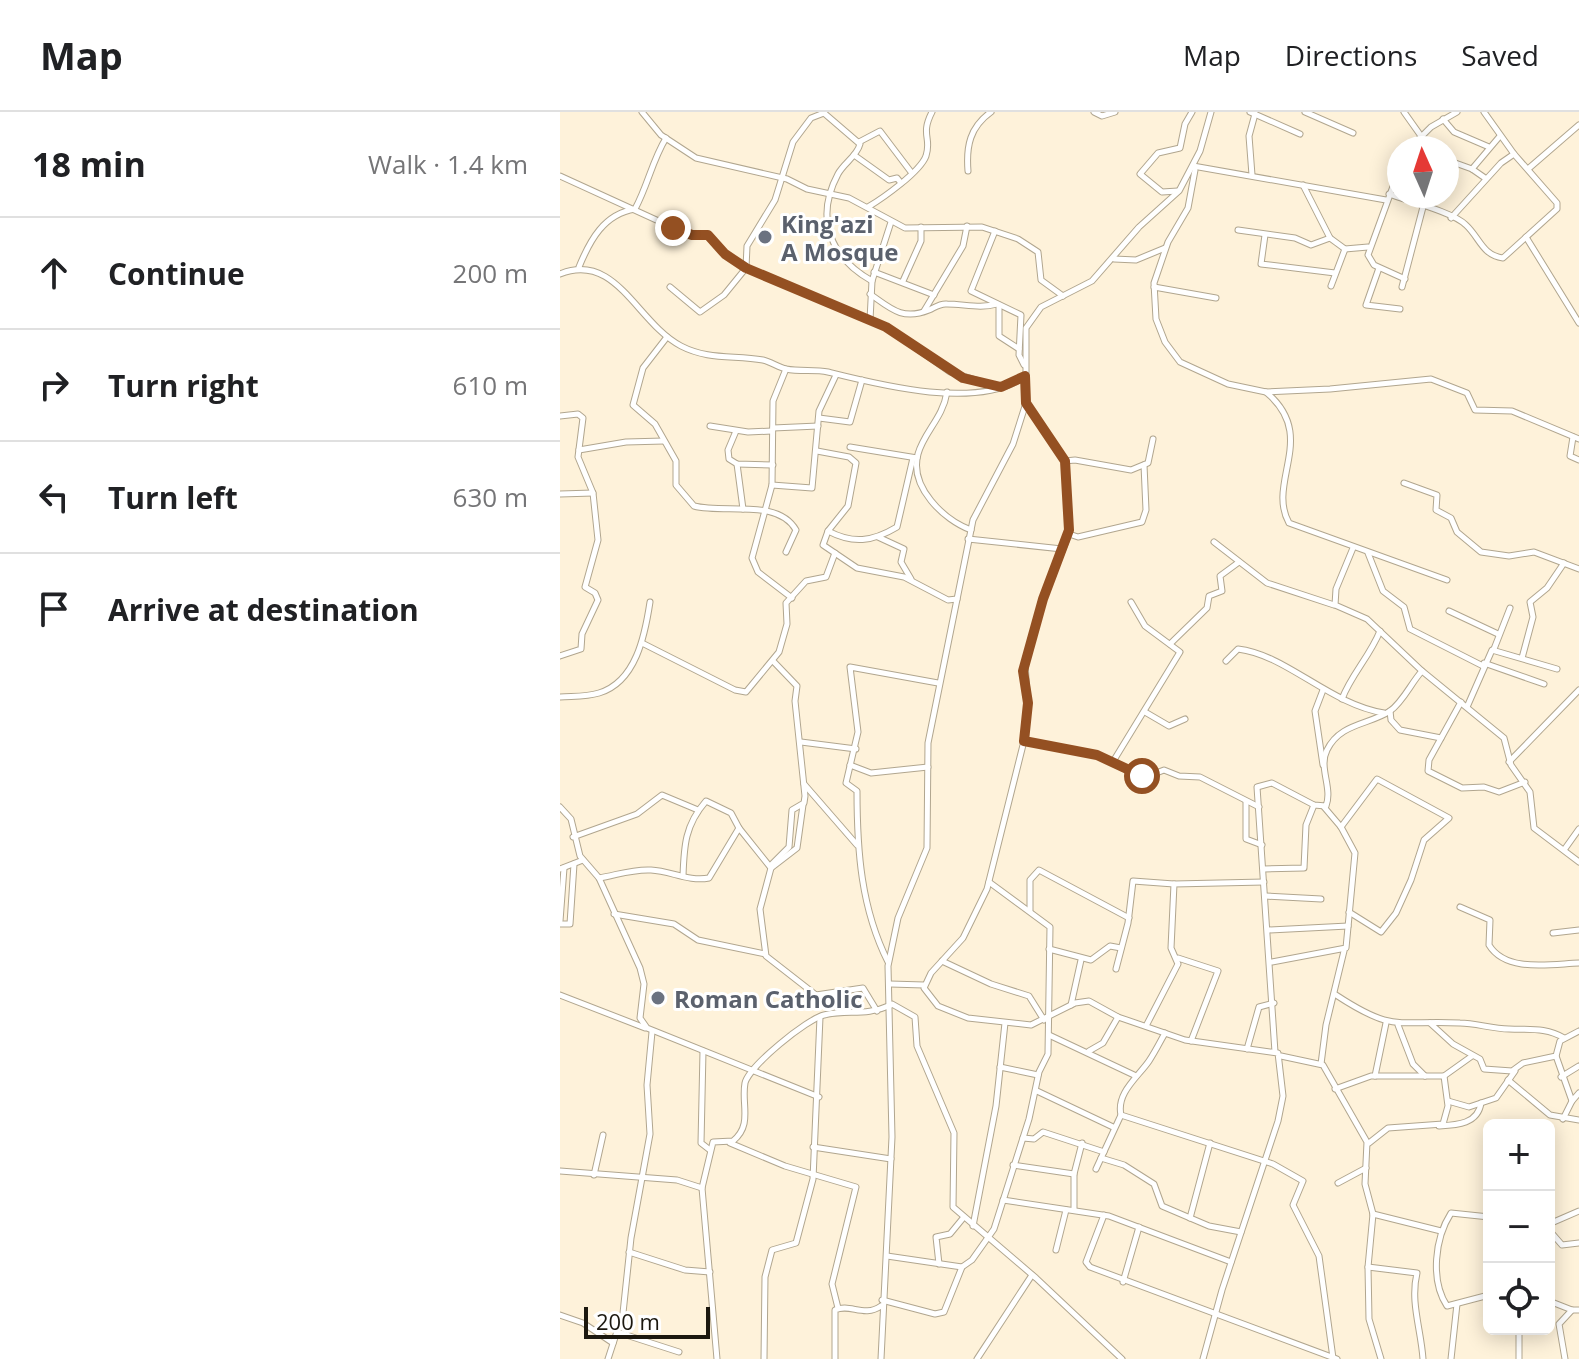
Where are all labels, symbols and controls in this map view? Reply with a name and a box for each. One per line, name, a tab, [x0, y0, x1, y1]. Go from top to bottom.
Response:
text: Map	[40, 29, 123, 81]
text: Map	[1183, 36, 1241, 74]
text: Directions	[1285, 36, 1417, 74]
text: Saved	[1461, 36, 1539, 74]
north arrow	[1387, 136, 1459, 208]
text: 18 min	[32, 141, 146, 187]
text: Walk · 1.4 km	[368, 146, 528, 182]
place label: King'azi A Mosque	[781, 207, 898, 268]
route end	[655, 210, 691, 246]
marker: King'azi A Mosque	[756, 228, 774, 246]
icon: ahead	[32, 251, 76, 295]
text: Continue	[108, 253, 245, 294]
text: 200 m	[453, 255, 528, 291]
icon: right	[32, 363, 76, 407]
text: Turn right	[108, 365, 259, 406]
text: 610 m	[453, 367, 528, 403]
icon: left	[32, 475, 76, 519]
text: Turn left	[108, 477, 238, 518]
text: 630 m	[453, 479, 528, 515]
icon: arrive	[32, 587, 76, 631]
text: Arrive at destination	[108, 589, 419, 630]
route start	[1124, 758, 1160, 794]
place label: Roman Catholic	[674, 982, 863, 1015]
marker: Roman Catholic	[649, 989, 667, 1007]
map controls	[1483, 1119, 1555, 1335]
button: +	[1483, 1119, 1555, 1191]
button: −	[1483, 1191, 1555, 1263]
button: locate	[1483, 1263, 1555, 1335]
scale bar	[584, 1303, 710, 1339]
text: 200 m	[596, 1306, 660, 1336]

